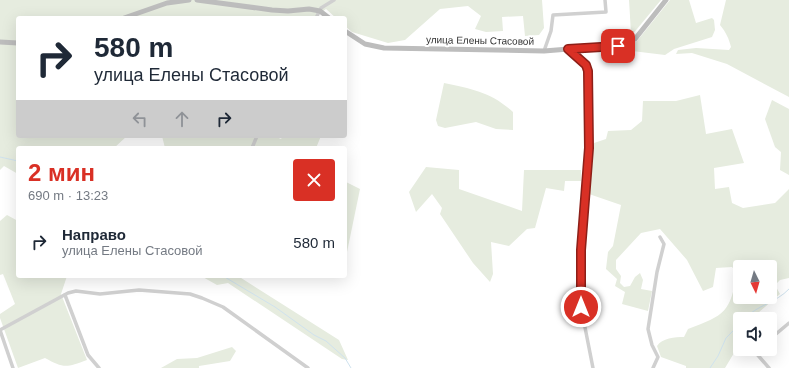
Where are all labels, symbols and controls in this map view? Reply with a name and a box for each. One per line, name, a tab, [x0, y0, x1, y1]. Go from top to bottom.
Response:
pin	[601, 29, 635, 63]
icon: right	[28, 32, 80, 84]
text: 580 m	[94, 32, 173, 63]
street label: улица Елены Стасовой	[426, 34, 534, 47]
icon: arrive	[607, 35, 629, 57]
text: улица Елены Стасовой	[94, 65, 289, 85]
icon: left	[129, 108, 151, 130]
icon: ahead	[171, 108, 193, 130]
icon: right	[213, 108, 235, 130]
text: 2 мин	[28, 159, 95, 186]
button: close	[293, 159, 335, 201]
text: 690 m · 13:23	[28, 188, 108, 203]
text: Направо	[62, 226, 126, 243]
icon: right	[28, 231, 50, 253]
text: 580 m	[293, 234, 335, 251]
text: улица Елены Стасовой	[62, 243, 203, 258]
north arrow	[733, 260, 777, 304]
map controls	[733, 260, 777, 356]
position arrow	[560, 286, 602, 328]
button: sound	[733, 312, 777, 356]

